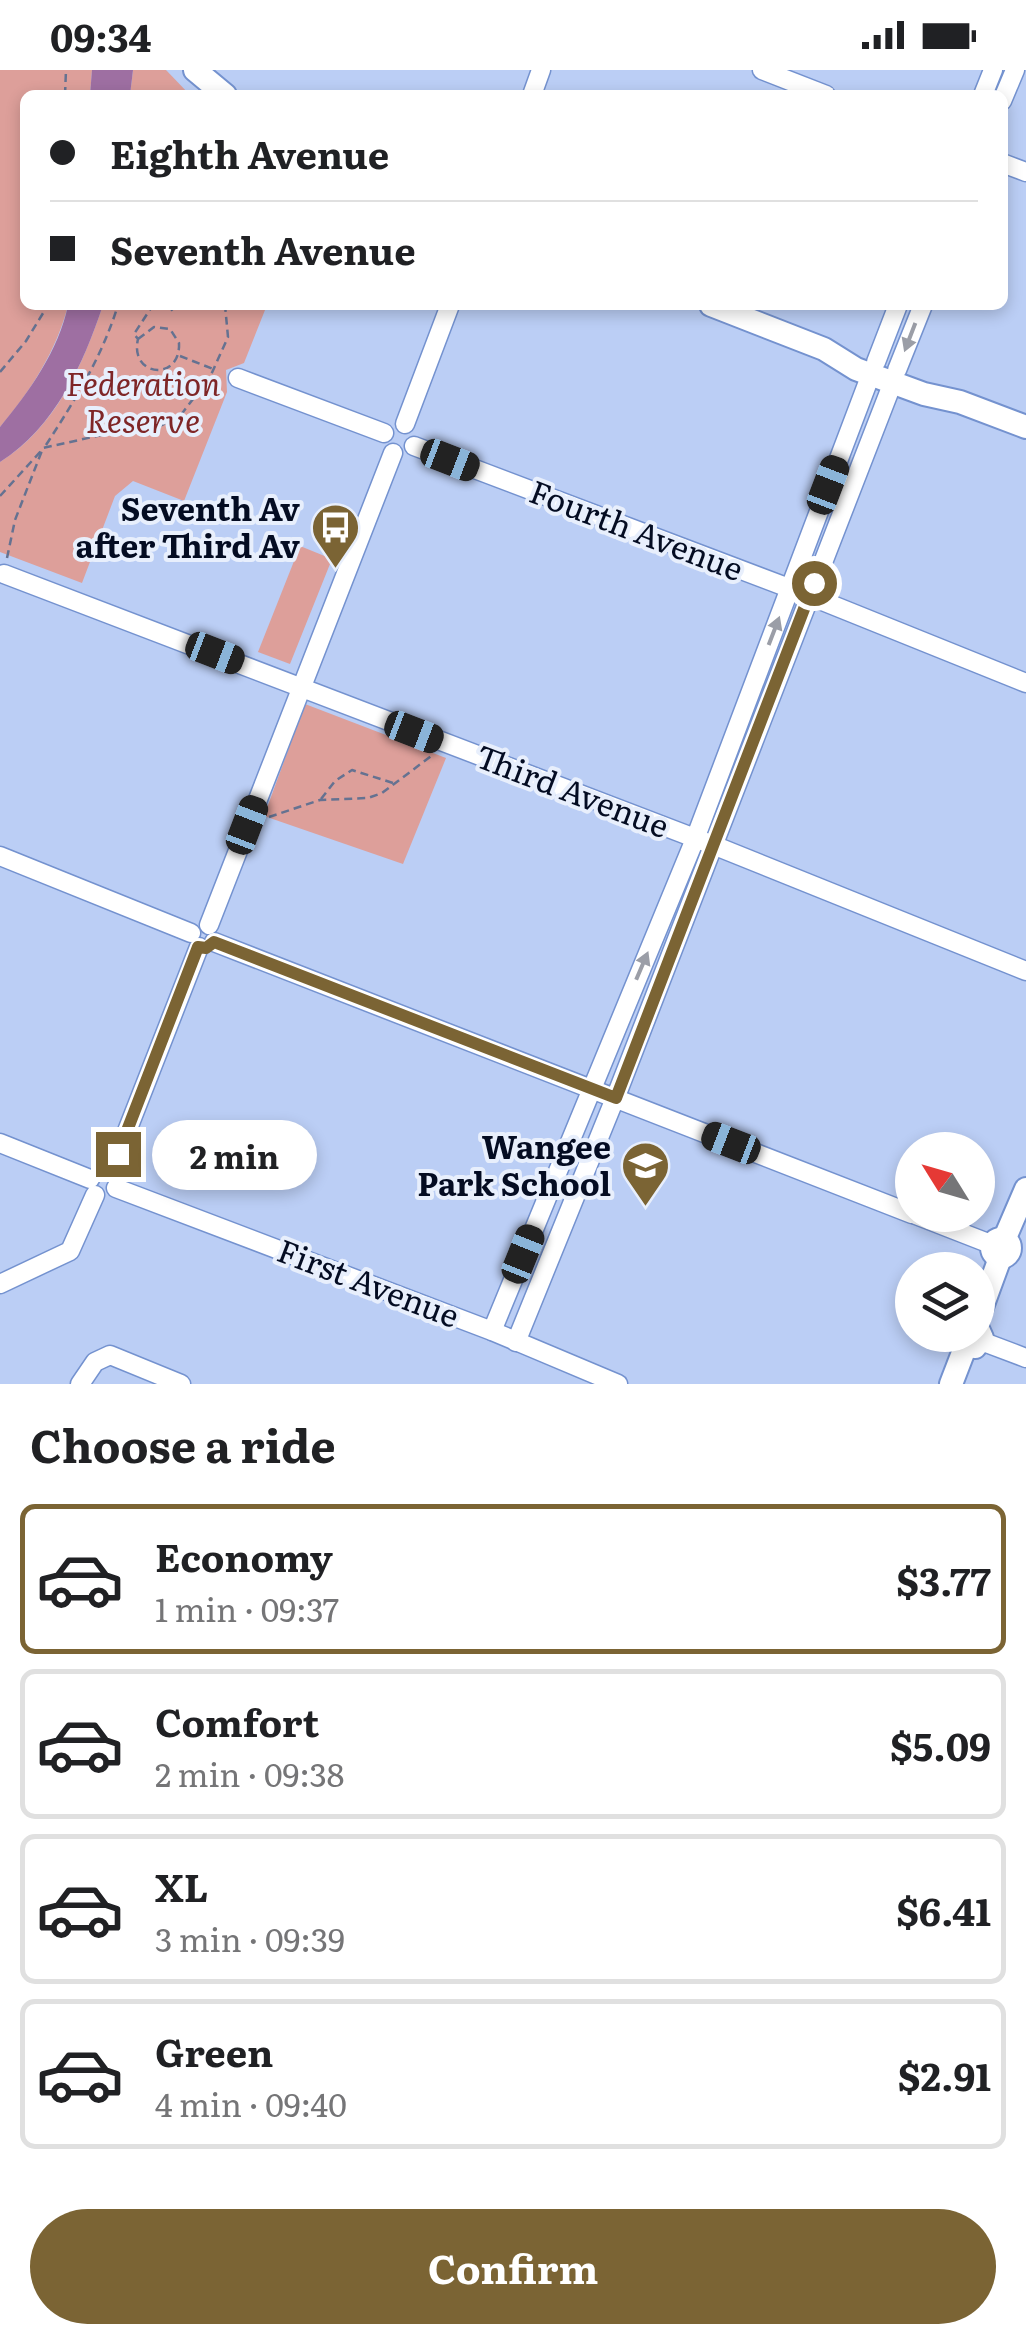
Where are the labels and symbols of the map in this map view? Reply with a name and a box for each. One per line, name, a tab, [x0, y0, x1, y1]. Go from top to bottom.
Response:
one-way arrow	[902, 323, 918, 353]
park label: Federation Reserve	[66, 358, 220, 443]
car	[417, 435, 483, 485]
car	[803, 452, 853, 518]
street label: Fourth Avenue	[523, 465, 751, 591]
place label: Seventh Av after Third Av	[75, 483, 300, 568]
bus stop icon: Seventh Av after Third Av	[309, 502, 361, 570]
route start	[792, 561, 837, 606]
one-way arrow	[767, 615, 782, 645]
car	[182, 628, 248, 678]
car	[381, 707, 447, 757]
street label: Third Avenue	[470, 730, 677, 848]
car	[222, 792, 272, 858]
one-way arrow	[634, 951, 650, 981]
car	[698, 1118, 764, 1168]
callout: 2 min	[153, 1119, 318, 1189]
place label: Wangee Park School	[417, 1121, 611, 1206]
route end	[96, 1132, 141, 1177]
north arrow	[895, 1132, 995, 1232]
school or university icon: Wangee Park School	[620, 1140, 672, 1208]
car	[498, 1221, 548, 1287]
street label: First Avenue	[271, 1225, 467, 1338]

